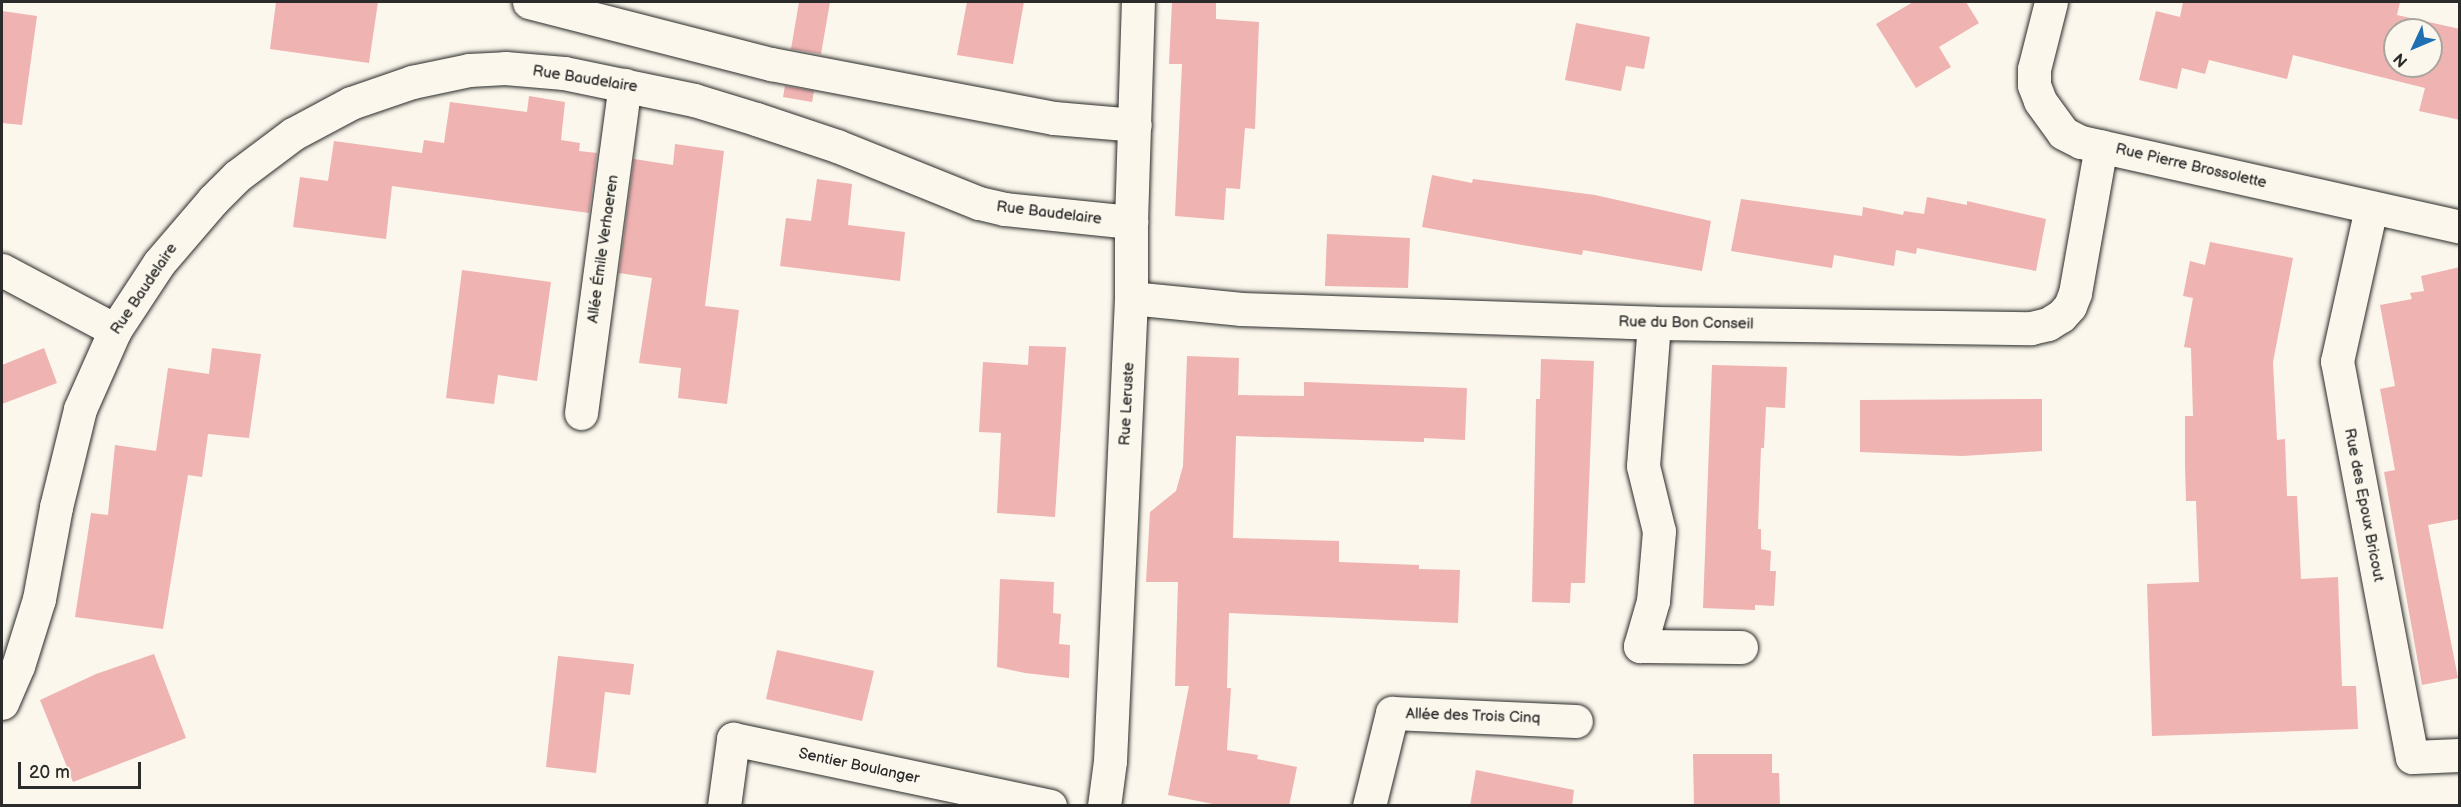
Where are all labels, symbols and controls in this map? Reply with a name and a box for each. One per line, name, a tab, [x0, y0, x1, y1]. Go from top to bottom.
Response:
north arrow	[2383, 18, 2443, 78]
text: N	[2390, 49, 2412, 70]
street label: Rue Baudelaire	[531, 62, 639, 96]
street label: Rue Pierre Brossolette	[2114, 140, 2268, 192]
street label: Allée Émile Verhaeren	[584, 174, 622, 324]
street label: Rue Baudelaire	[995, 198, 1103, 228]
street label: Rue Baudelaire	[107, 240, 181, 338]
street label: Rue du Bon Conseil	[1618, 313, 1754, 333]
street label: Rue Leruste	[1116, 362, 1138, 446]
street label: Rue des Epoux Bricout	[2340, 427, 2388, 583]
street label: Allée des Trois Cinq	[1405, 705, 1541, 727]
street label: Sentier Boulanger	[797, 744, 921, 788]
scale bar	[21, 750, 144, 788]
text: 20 m	[29, 762, 70, 783]

